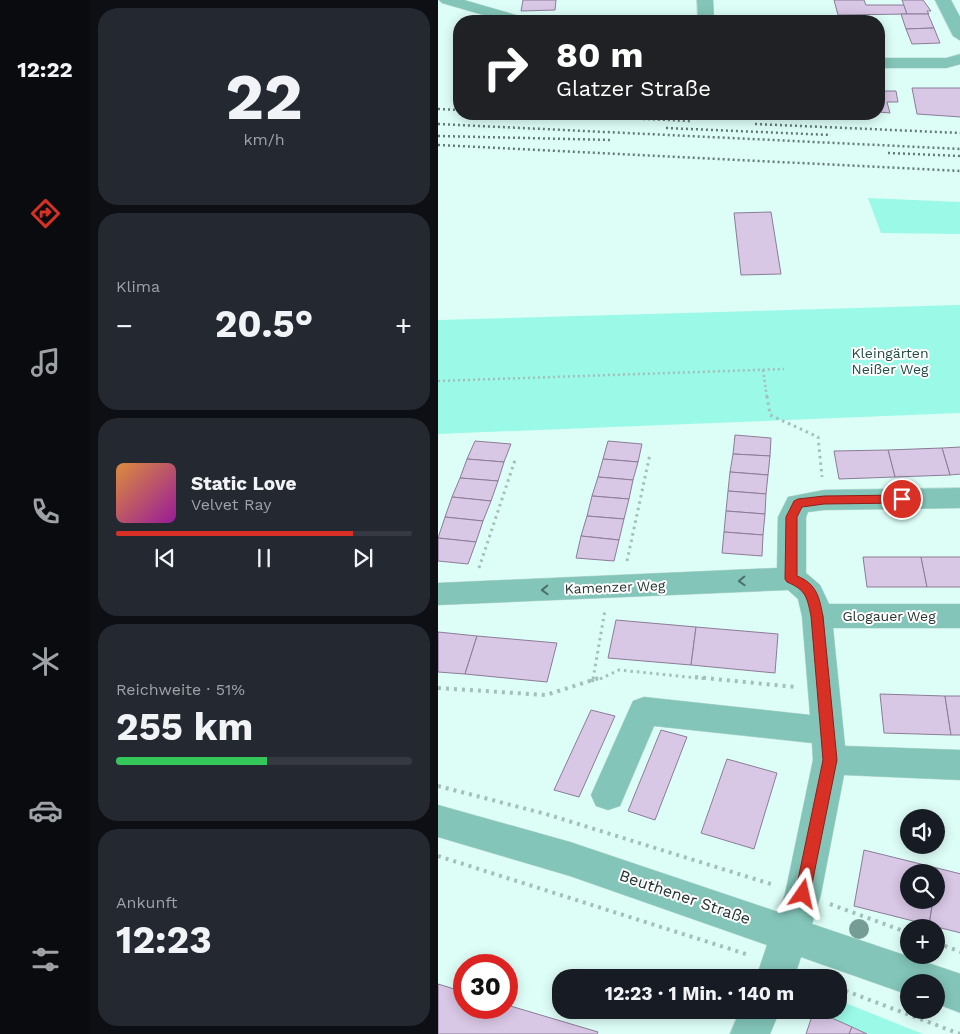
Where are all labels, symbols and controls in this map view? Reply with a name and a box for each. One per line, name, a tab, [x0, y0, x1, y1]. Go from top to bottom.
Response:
text: 80 m	[556, 34, 643, 76]
icon: right	[473, 35, 538, 100]
text: 12:22	[17, 57, 73, 82]
text: 22	[225, 59, 303, 135]
text: Glatzer Straße	[556, 76, 711, 101]
text: km/h	[243, 130, 285, 149]
icon: directions	[28, 196, 63, 231]
text: Klima	[116, 277, 160, 296]
text: 20.5°	[215, 302, 313, 346]
text: −	[116, 309, 133, 342]
text: +	[395, 309, 412, 342]
icon: music	[28, 345, 63, 380]
park label: Kleingärten Neißer Weg	[851, 345, 929, 377]
text: Static Love	[191, 472, 296, 495]
pin	[881, 478, 923, 520]
icon: arrive	[888, 485, 916, 513]
icon: phone	[28, 494, 63, 529]
text: Velvet Ray	[191, 495, 271, 514]
icon: previous	[151, 544, 179, 572]
icon: pause	[250, 544, 278, 572]
icon: next	[349, 544, 377, 572]
one-way arrow	[738, 576, 746, 586]
street label: Kamenzer Weg	[564, 577, 666, 597]
one-way arrow	[541, 584, 549, 595]
street label: Glogauer Weg	[842, 608, 936, 624]
icon: climate	[28, 644, 63, 679]
text: Reichweite · 51%	[116, 680, 245, 699]
text: 255 km	[116, 705, 253, 749]
icon: car	[28, 793, 63, 828]
map controls	[900, 809, 945, 1019]
button: sound	[900, 809, 945, 854]
button: search	[900, 864, 945, 909]
street label: Beuthener Straße	[617, 866, 753, 928]
position arrow	[776, 867, 828, 919]
text: Ankunft	[116, 893, 177, 912]
text: 12:23	[116, 918, 212, 962]
button: +	[900, 919, 945, 964]
icon: filters	[28, 942, 63, 977]
speed limit sign: 30	[453, 954, 518, 1019]
button: −	[900, 974, 945, 1019]
text: 12:23 · 1 Min. · 140 m	[605, 982, 794, 1005]

